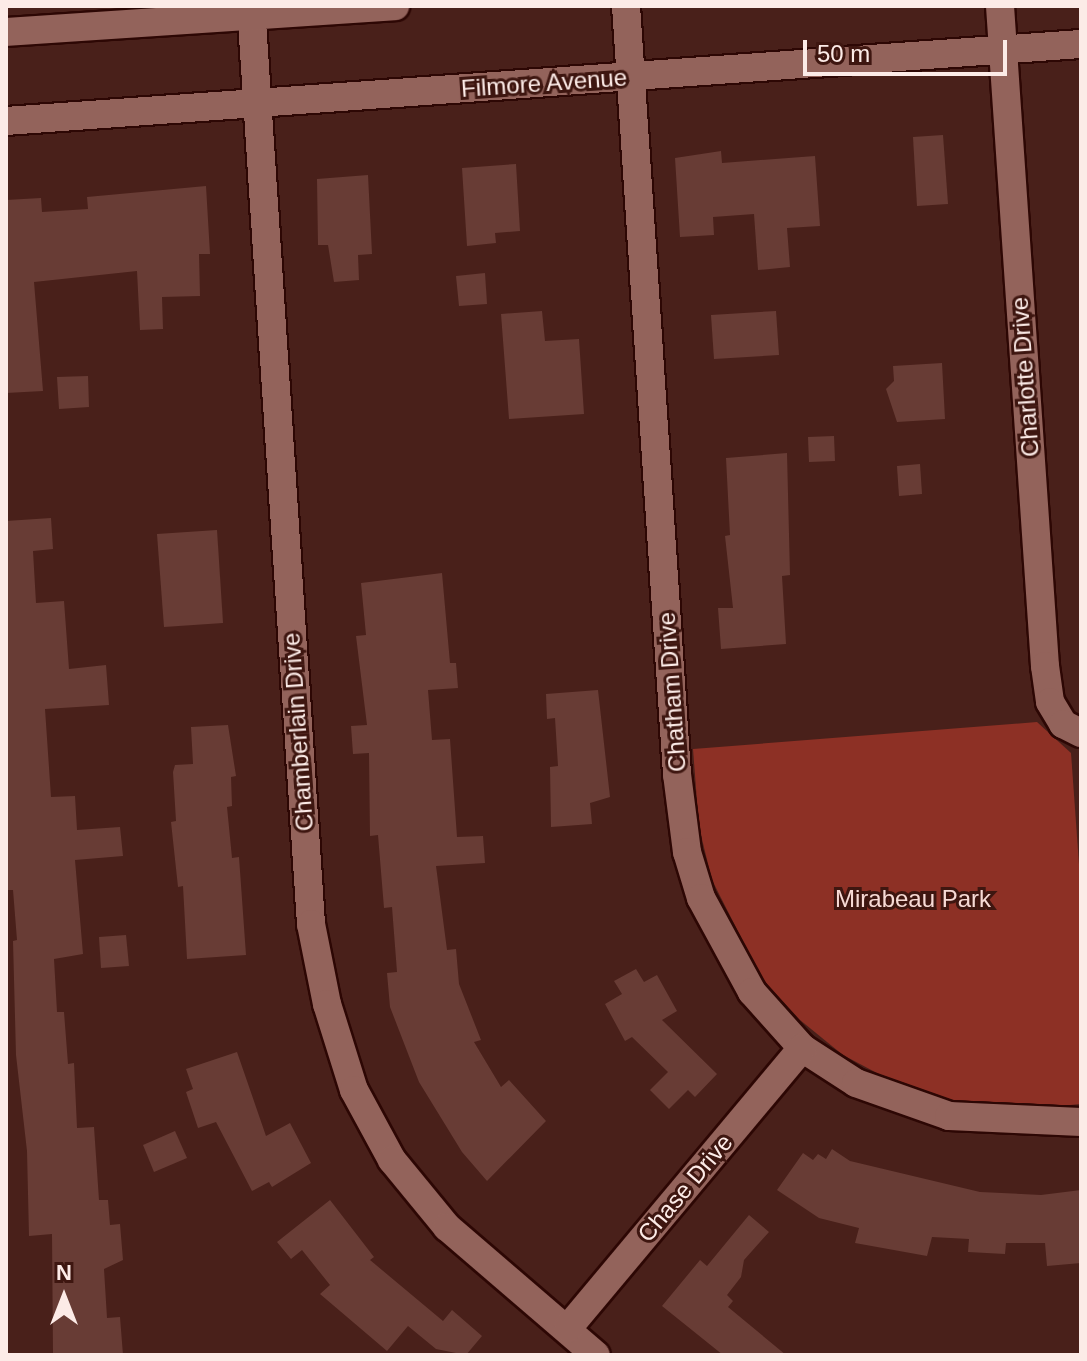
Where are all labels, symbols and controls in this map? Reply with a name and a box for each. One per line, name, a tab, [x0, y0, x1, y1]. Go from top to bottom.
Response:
scale bar	[807, 24, 1011, 74]
text: 50 m	[817, 40, 870, 67]
street label: Filmore Avenue	[459, 63, 629, 103]
street label: Charlotte Drive	[1005, 296, 1045, 458]
street label: Chatham Drive	[652, 611, 692, 773]
street label: Chamberlain Drive	[277, 632, 319, 832]
park label: Mirabeau Park	[835, 885, 991, 913]
street label: Chase Drive	[632, 1128, 738, 1248]
north arrow	[24, 1257, 104, 1337]
text: N	[56, 1260, 72, 1285]

